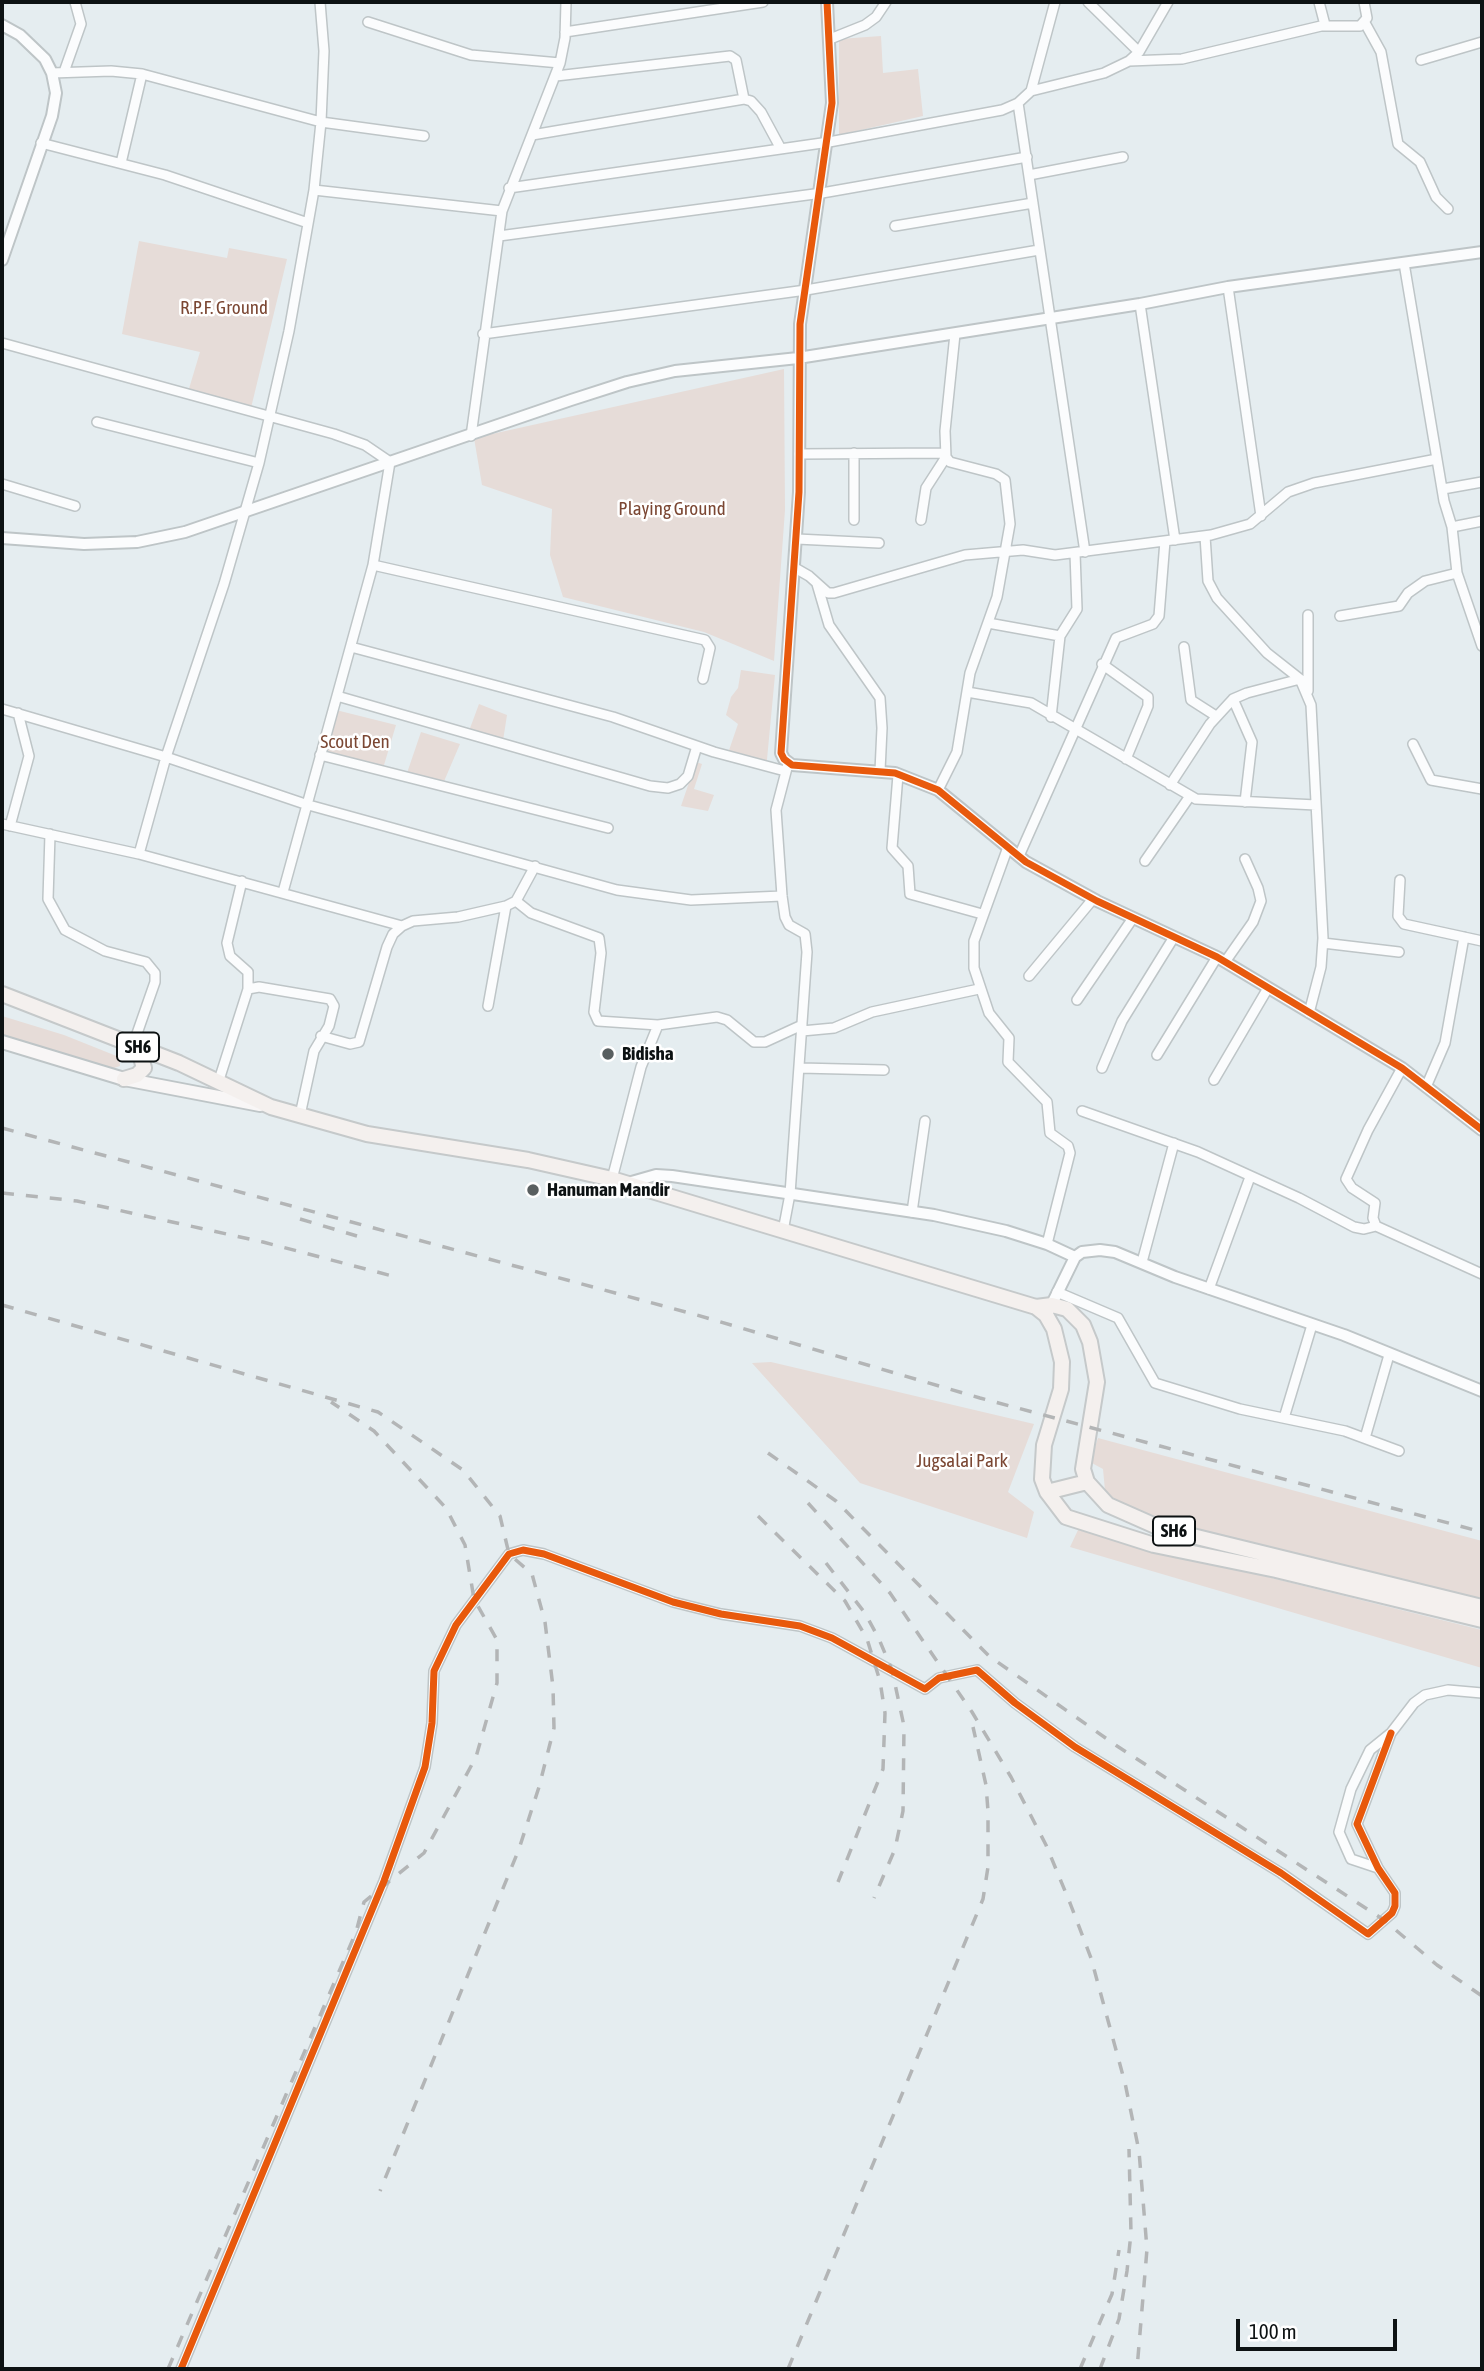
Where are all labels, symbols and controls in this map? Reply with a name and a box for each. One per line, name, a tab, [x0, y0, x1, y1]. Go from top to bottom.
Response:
park label: R.P.F. Ground	[180, 297, 268, 319]
park label: Playing Ground	[618, 498, 726, 520]
park label: Scout Den	[320, 731, 390, 753]
road number: SH6	[117, 1032, 159, 1062]
place label: Bidisha	[622, 1043, 674, 1065]
marker: Bidisha	[600, 1046, 616, 1062]
place label: Hanuman Mandir	[547, 1179, 669, 1201]
marker: Hanuman Mandir	[525, 1182, 541, 1198]
park label: Jugsalai Park	[916, 1450, 1008, 1472]
road number: SH6	[1153, 1516, 1195, 1546]
scale bar	[1239, 2304, 1400, 2348]
text: 100 m	[1249, 2319, 1297, 2343]

